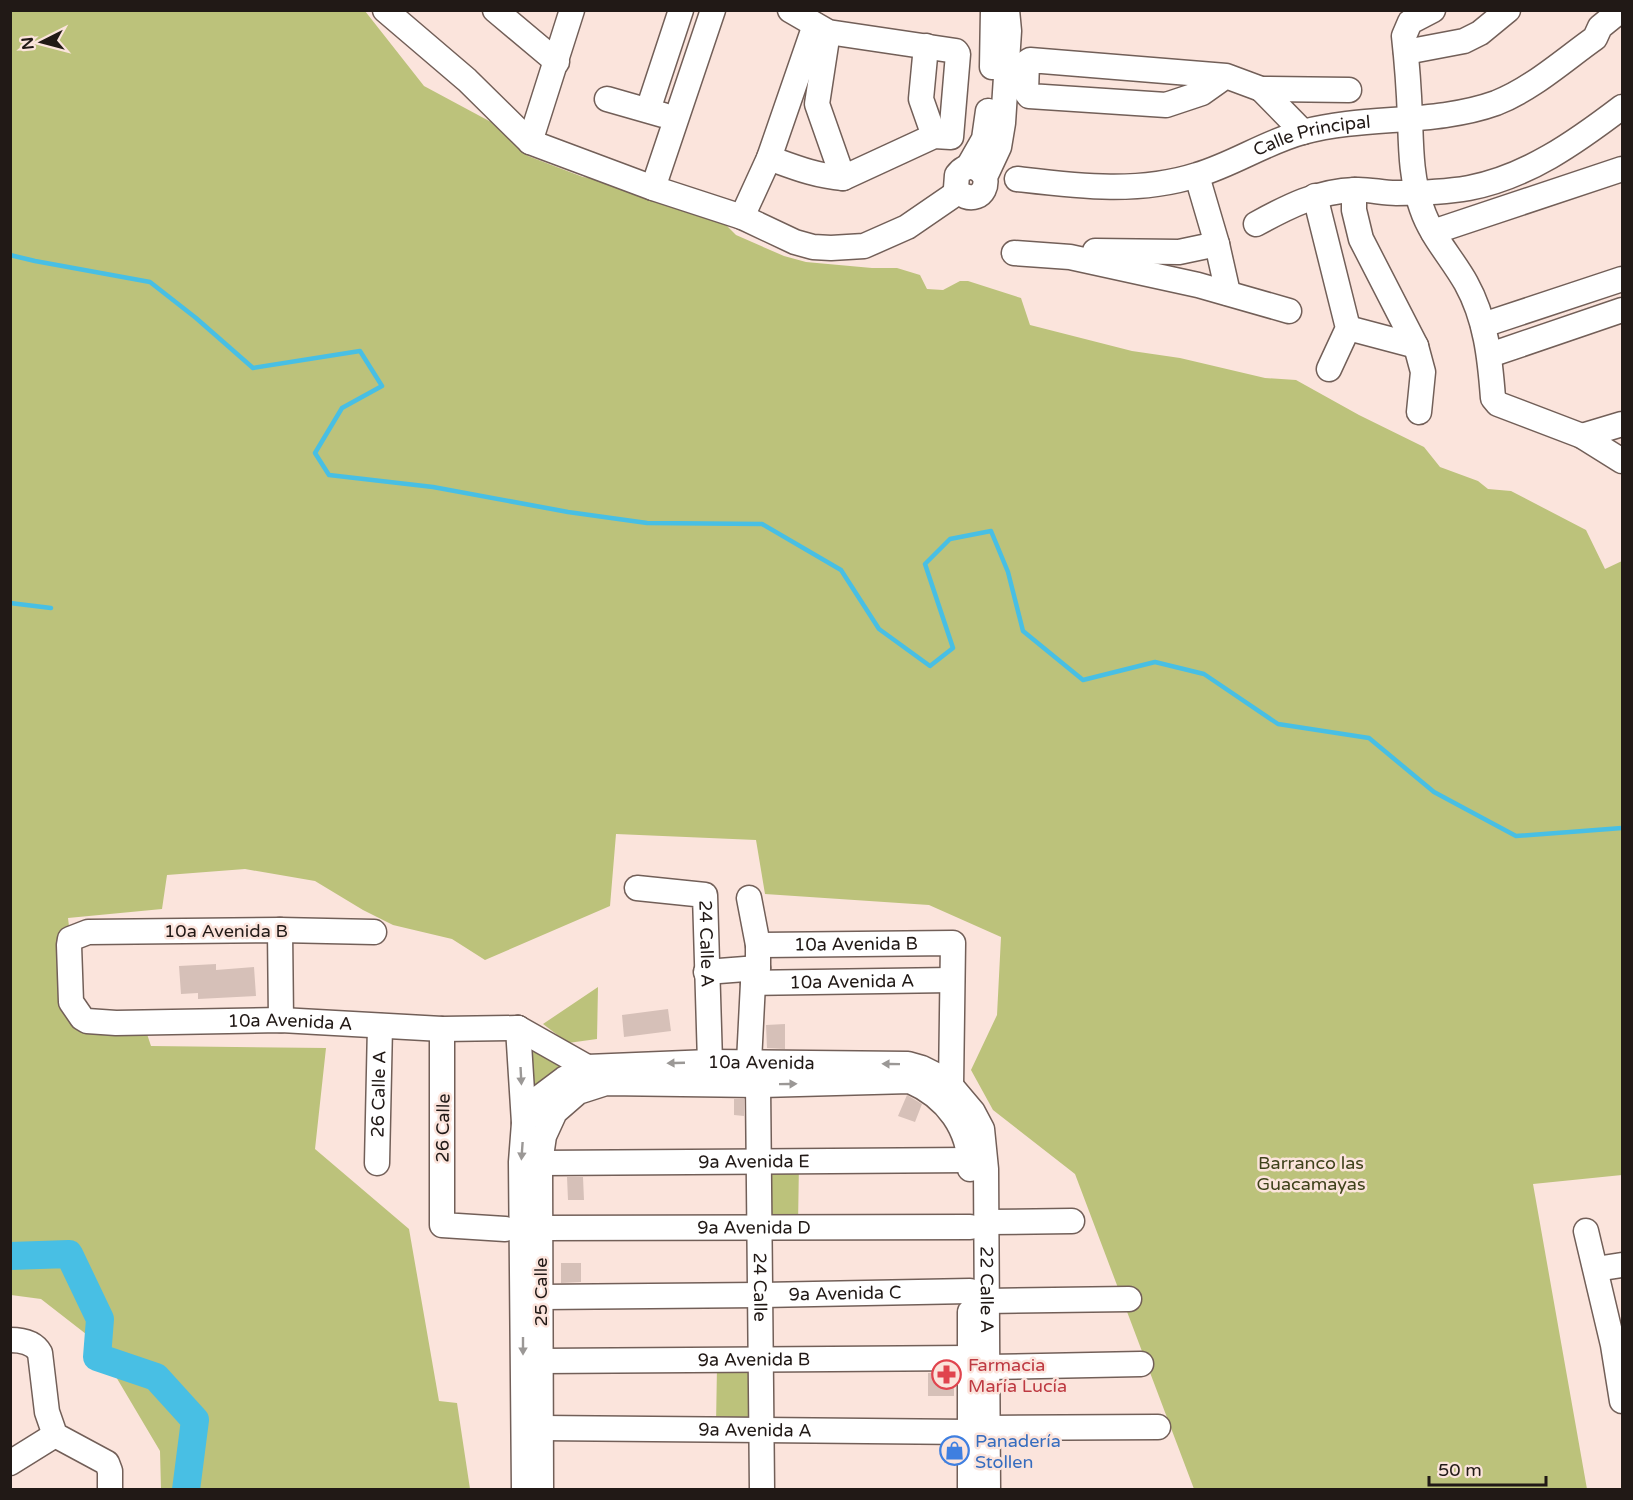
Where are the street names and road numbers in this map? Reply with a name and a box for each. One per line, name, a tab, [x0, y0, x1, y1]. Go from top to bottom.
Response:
street label: Calle Principal	[1250, 111, 1371, 161]
street label: 24 Calle A	[694, 900, 719, 988]
street label: 10a Avenida B	[164, 920, 288, 942]
street label: 10a Avenida B	[794, 932, 918, 956]
street label: 10a Avenida A	[789, 970, 915, 993]
street label: 10a Avenida A	[228, 1009, 353, 1035]
street label: 26 Calle A	[367, 1050, 390, 1138]
street label: 10a Avenida	[708, 1051, 815, 1074]
street label: 26 Calle	[431, 1093, 455, 1163]
street label: 9a Avenida E	[698, 1150, 810, 1173]
street label: 9a Avenida D	[697, 1216, 811, 1239]
street label: 22 Calle A	[975, 1246, 998, 1333]
street label: 24 Calle	[749, 1252, 771, 1322]
street label: 25 Calle	[530, 1257, 552, 1327]
street label: 9a Avenida C	[788, 1281, 902, 1305]
street label: 9a Avenida B	[698, 1348, 810, 1371]
street label: 9a Avenida A	[698, 1418, 812, 1442]

